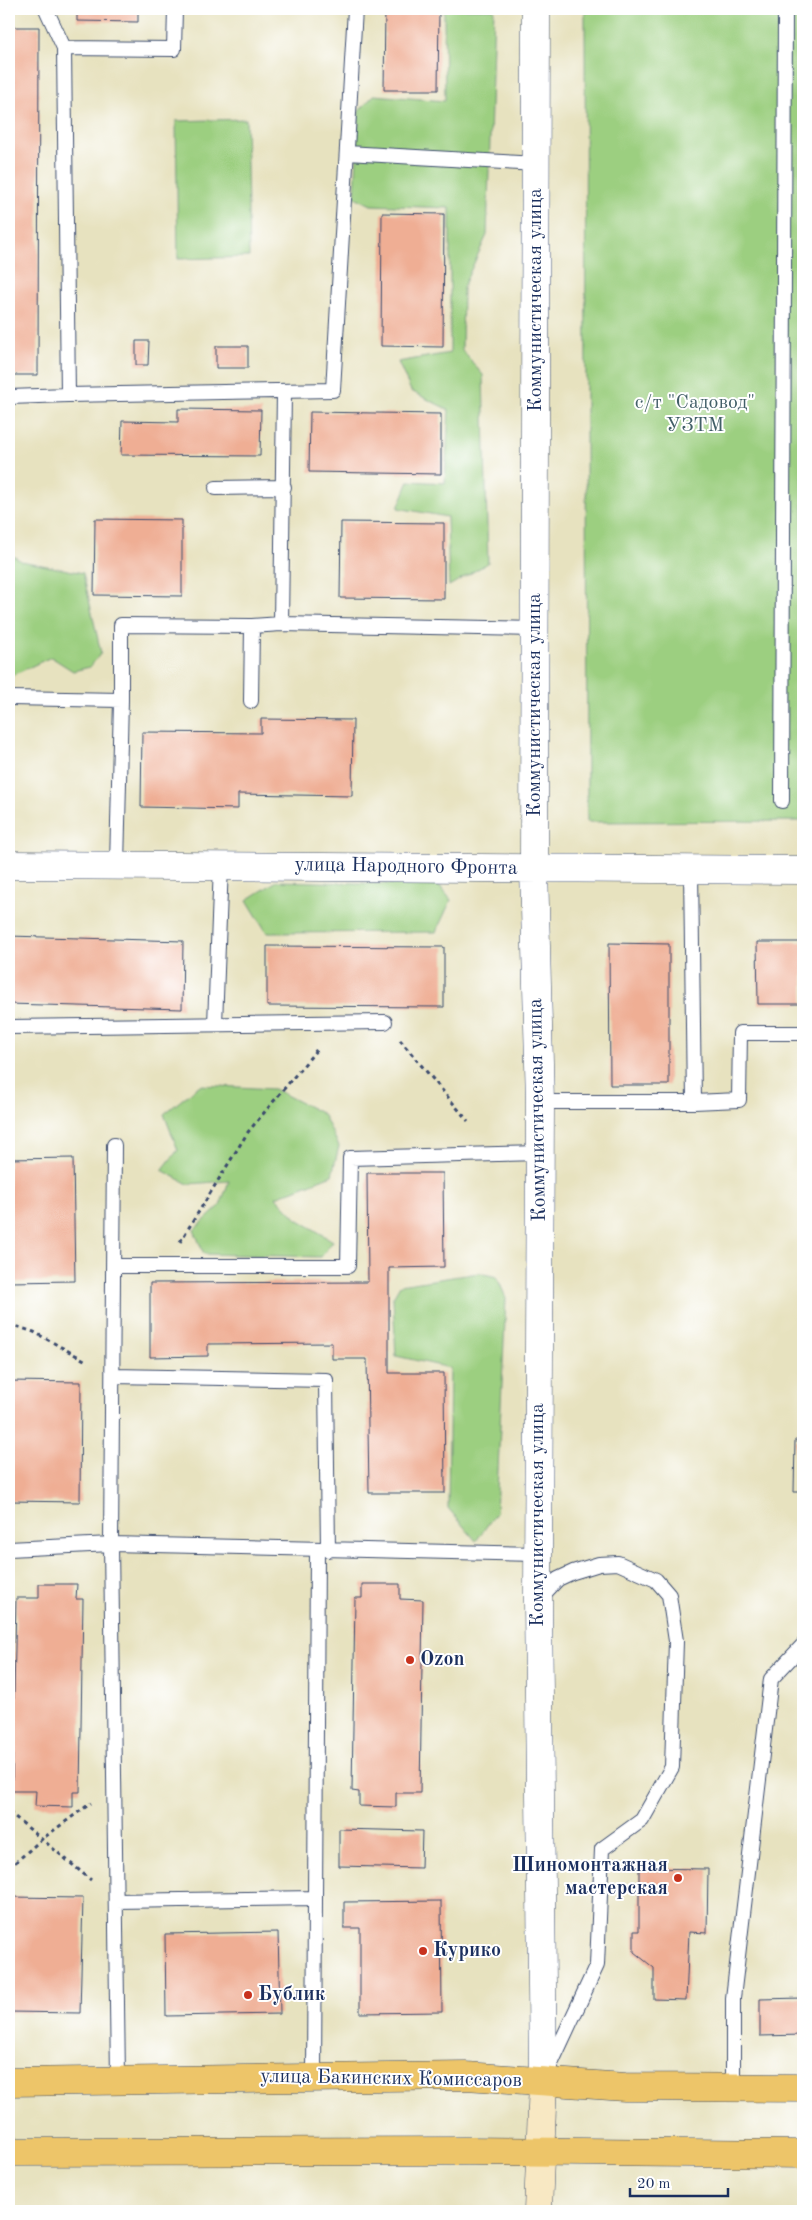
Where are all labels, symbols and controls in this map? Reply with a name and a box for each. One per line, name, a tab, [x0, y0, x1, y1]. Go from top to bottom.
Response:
street label: Коммунистическая улица	[526, 188, 546, 412]
park label: с/т "Садовод" УЗТМ	[635, 393, 755, 436]
street label: Коммунистическая улица	[525, 593, 545, 817]
street label: улица Народного Фронта	[294, 855, 518, 879]
street label: Коммунистическая улица	[526, 998, 550, 1222]
street label: Коммунистическая улица	[528, 1403, 548, 1627]
place label: Ozon	[420, 1650, 465, 1670]
marker: Ozon	[404, 1654, 416, 1666]
place label: Шиномонтажная мастерская	[512, 1856, 668, 1899]
marker: Шиномонтажная мастерская	[672, 1872, 684, 1884]
place label: Курико	[433, 1941, 501, 1961]
marker: Курико	[417, 1945, 429, 1957]
place label: Бублик	[258, 1985, 326, 2005]
marker: Бублик	[242, 1989, 254, 2001]
street label: улица Бакинских Комиссаров	[260, 2067, 522, 2091]
scale bar	[630, 2165, 727, 2197]
text: 20 m	[637, 2177, 671, 2192]

